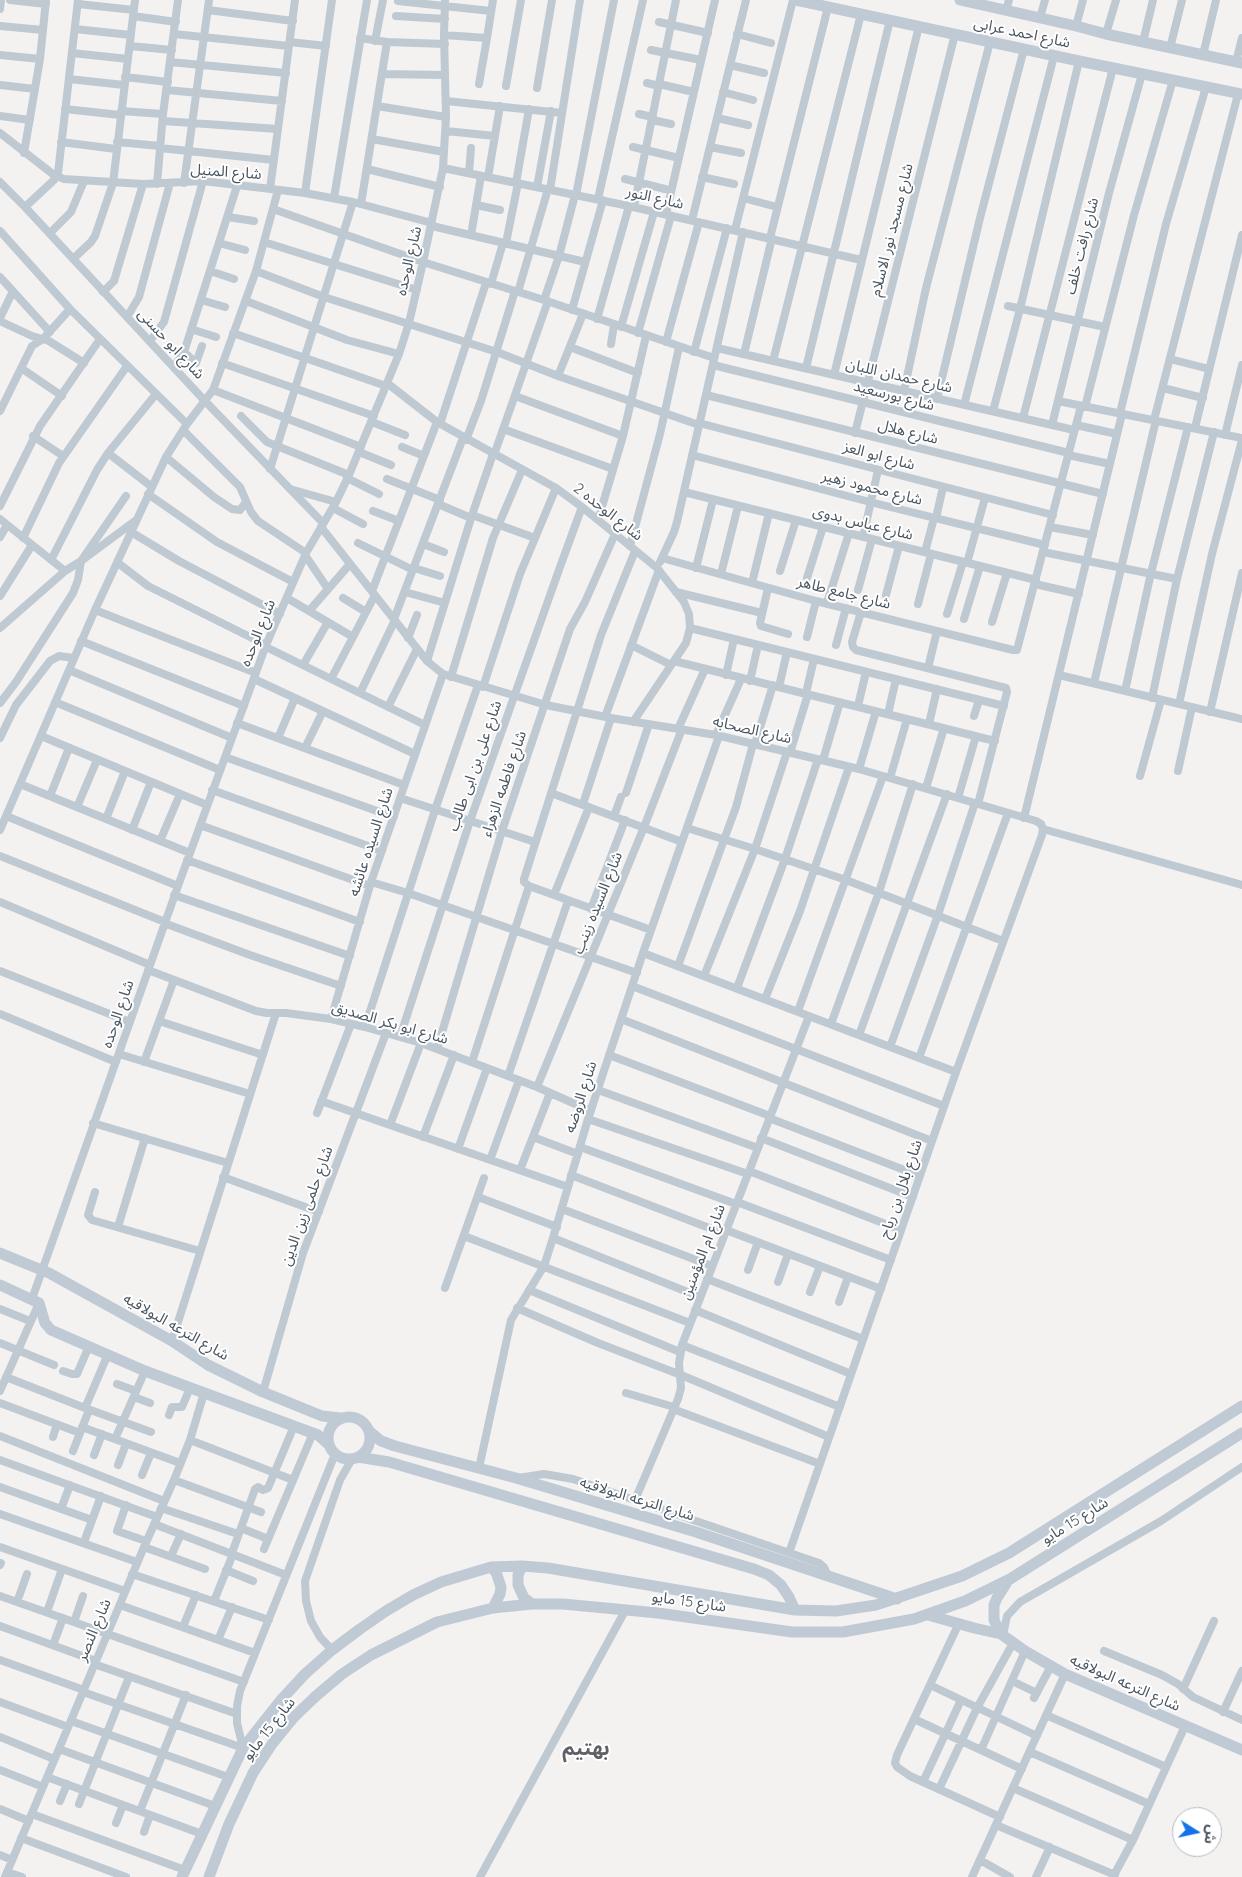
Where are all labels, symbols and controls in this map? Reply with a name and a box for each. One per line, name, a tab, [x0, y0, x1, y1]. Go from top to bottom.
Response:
street label: شارع احمد عرابى	[972, 14, 1072, 52]
street label: شارع المنيل	[190, 161, 262, 183]
street label: شارع مسجد نور الاسلام	[867, 162, 917, 298]
street label: شارع النور	[624, 183, 686, 213]
street label: شارع رافت خلف	[1061, 196, 1103, 296]
street label: شارع الوحده	[392, 224, 426, 298]
street label: شارع ابو حسنى	[134, 305, 208, 383]
street label: شارع حمدان اللبان	[844, 355, 954, 397]
street label: شارع بورسعيد	[852, 377, 936, 415]
street label: شارع هلال	[876, 416, 940, 448]
street label: شارع ابو العز	[841, 438, 917, 474]
street label: شارع محمود زهير	[820, 467, 924, 509]
street label: شارع الوحده 2	[570, 479, 646, 545]
street label: شارع عباس بدوى	[811, 502, 915, 544]
street label: شارع جامع طاهر	[795, 573, 893, 613]
street label: شارع الوحده	[236, 597, 280, 669]
street label: شارع على بن ابى طالب	[444, 698, 506, 834]
street label: شارع الصحابه	[711, 712, 793, 748]
street label: شارع فاطمه الزهراء	[477, 728, 531, 840]
street label: شارع السيده عائشه	[345, 785, 397, 899]
street label: شارع السيده زينب	[569, 849, 627, 957]
street label: شارع الوحده	[98, 978, 138, 1050]
street label: شارع ابو بكر الصديق	[330, 998, 450, 1048]
street label: شارع الروضه	[561, 1059, 601, 1135]
street label: شارع بلال بن رباح	[876, 1137, 926, 1241]
street label: شارع حلمى زين الدين	[277, 1144, 337, 1268]
street label: شارع ام المؤمنين	[676, 1202, 730, 1302]
street label: شارع الترعه البولاقيه	[120, 1289, 232, 1365]
street label: شارع الترعه البولاقيه	[578, 1473, 696, 1525]
street label: شارع 15 مايو	[1038, 1494, 1112, 1548]
street label: شارع 15 مايو	[651, 1588, 727, 1616]
street label: شارع النصر	[73, 1596, 115, 1664]
street label: شارع الترعه البولاقيه	[1067, 1651, 1183, 1715]
street label: شارع 15 مايو	[239, 1694, 299, 1764]
district label: بهتيم	[562, 1737, 610, 1761]
north arrow	[1172, 1807, 1222, 1857]
text: ش	[1200, 1823, 1221, 1845]

